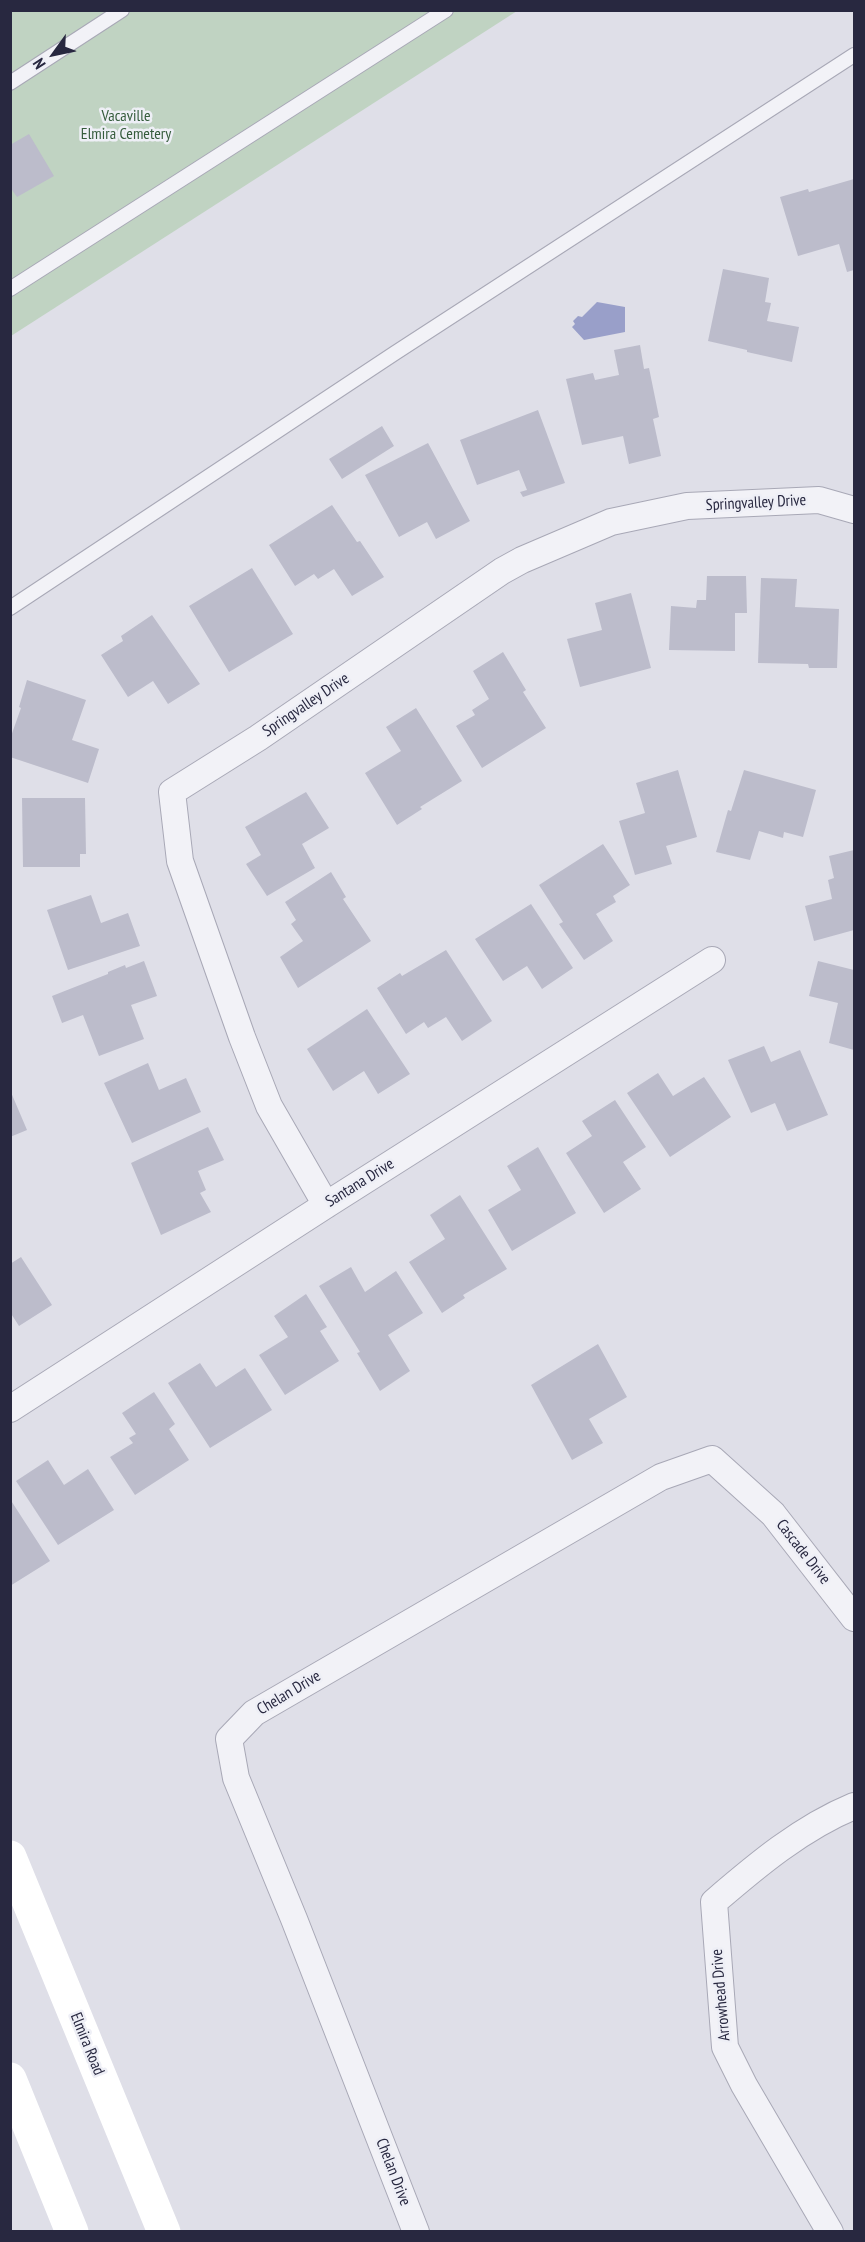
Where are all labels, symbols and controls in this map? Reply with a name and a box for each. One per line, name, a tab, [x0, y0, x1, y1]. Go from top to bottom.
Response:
north arrow	[24, 24, 84, 84]
text: N	[28, 55, 50, 73]
park label: Vacaville Elmira Cemetery	[81, 106, 171, 144]
street label: Springvalley Drive	[705, 491, 807, 515]
street label: Springvalley Drive	[259, 669, 353, 741]
street label: Santana Drive	[322, 1154, 398, 1212]
street label: Cascade Drive	[772, 1516, 834, 1588]
street label: Chelan Drive	[254, 1667, 324, 1719]
street label: Arrowhead Drive	[707, 1948, 735, 2042]
street label: Elmira Road	[66, 2010, 108, 2078]
street label: Chelan Drive	[371, 2136, 415, 2208]

